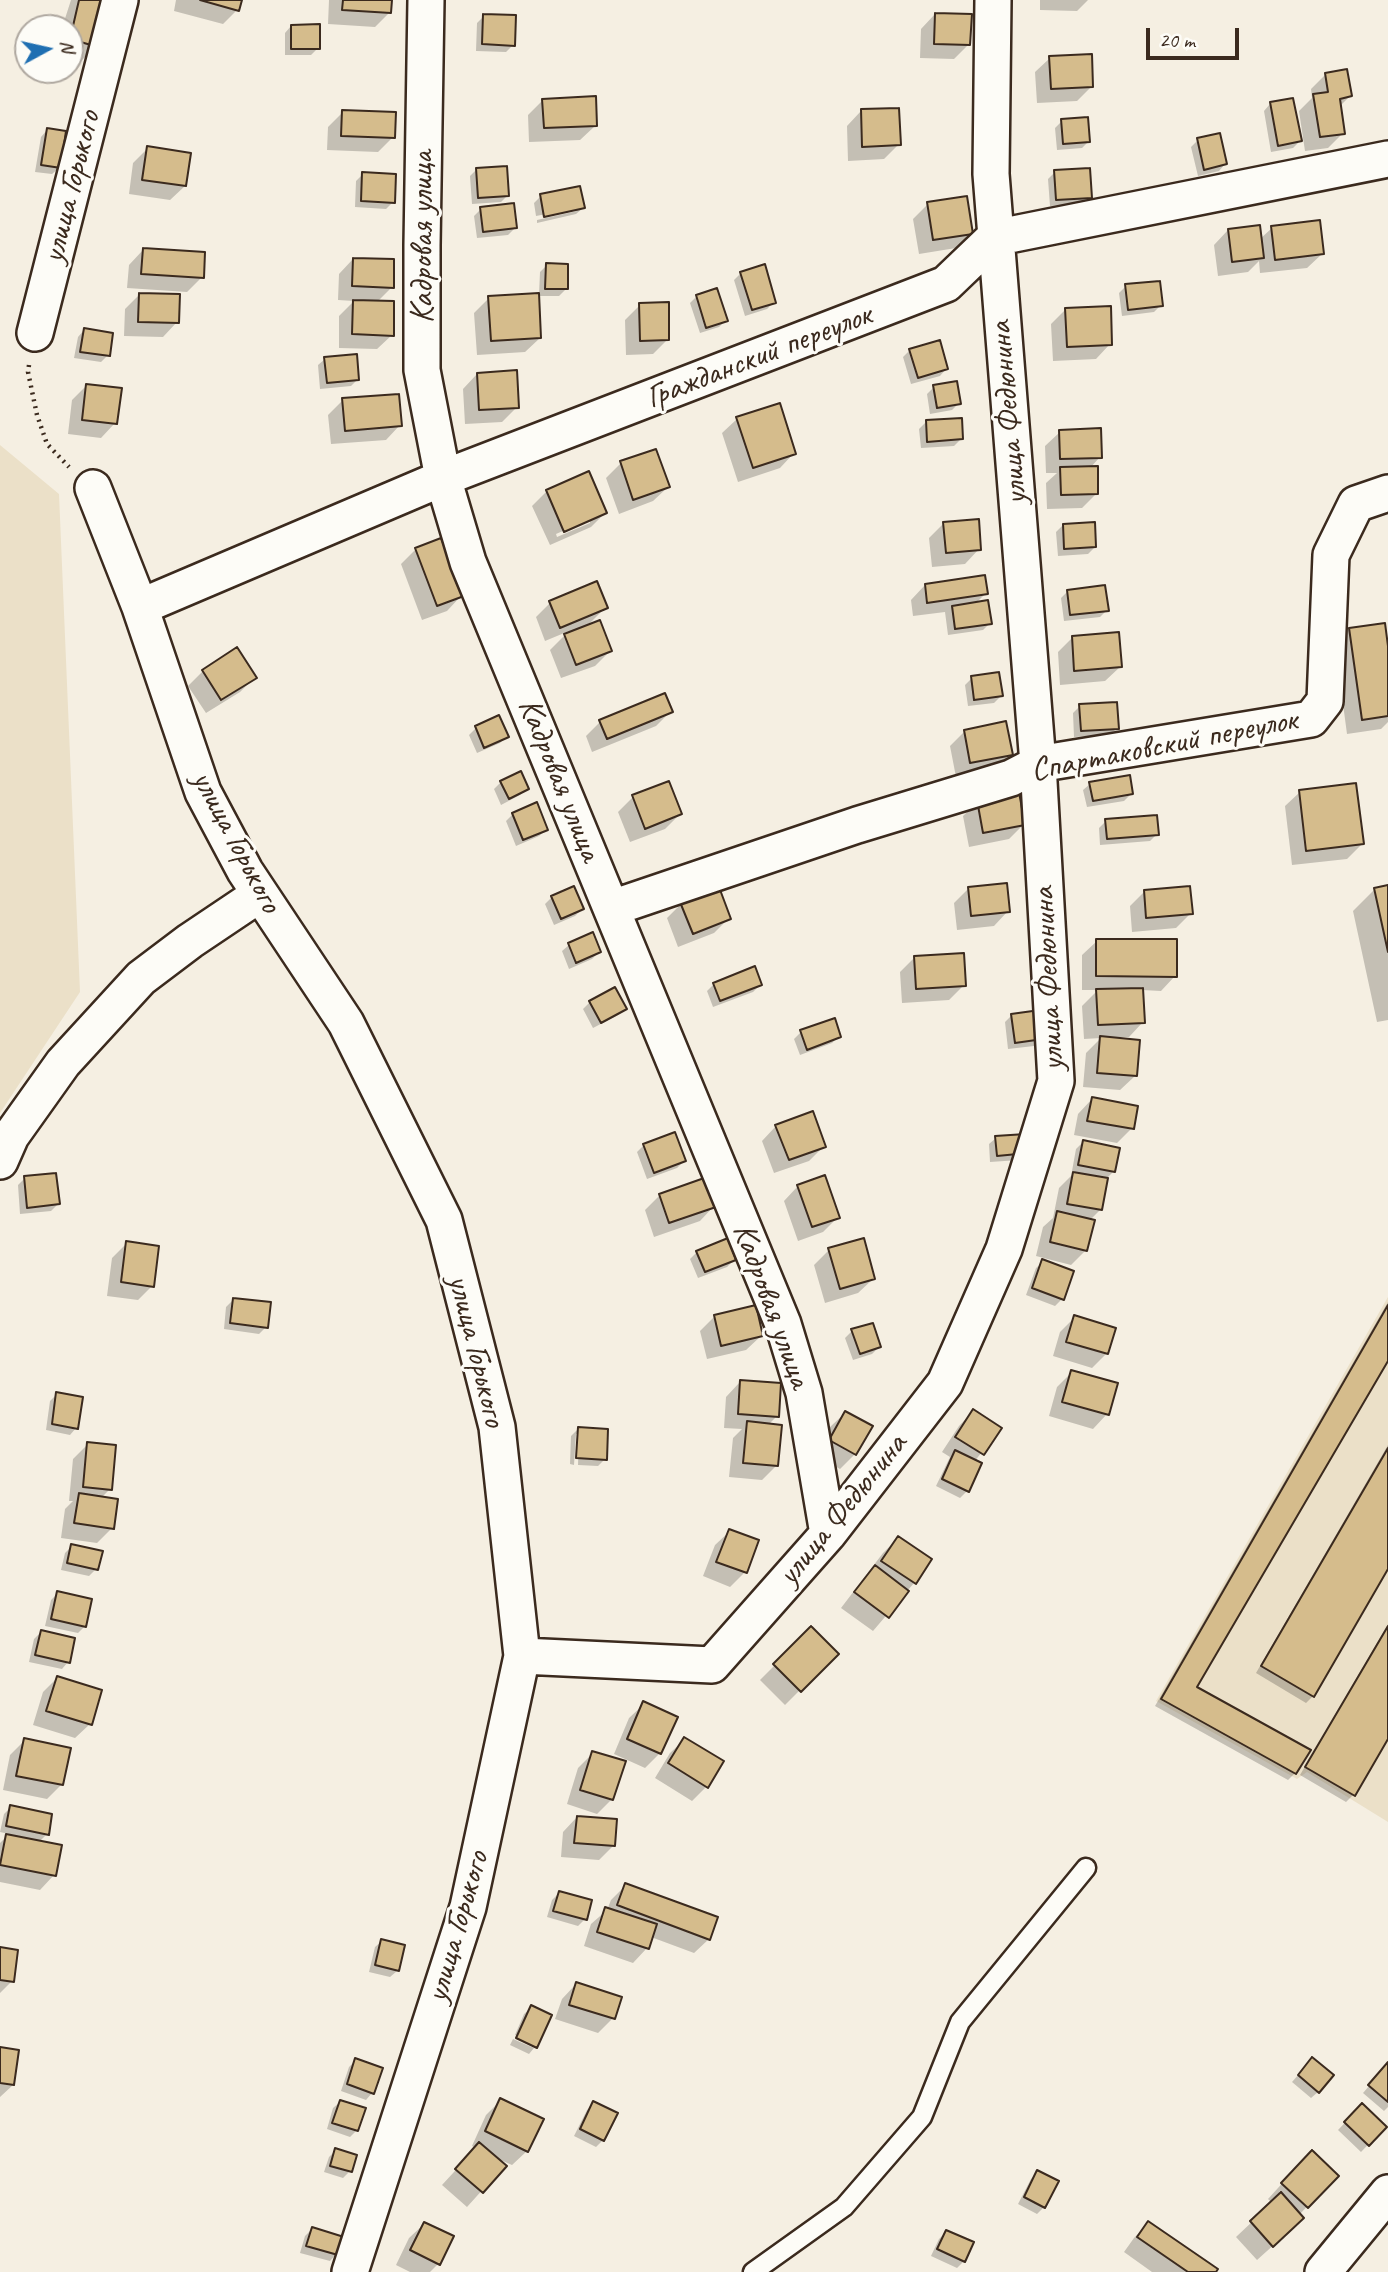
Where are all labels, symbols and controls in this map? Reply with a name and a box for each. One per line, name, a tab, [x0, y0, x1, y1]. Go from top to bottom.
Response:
north arrow	[14, 14, 84, 84]
scale bar	[1150, 14, 1243, 58]
text: 20 m	[1159, 27, 1195, 53]
text: N	[55, 39, 81, 54]
street label: улица Горького	[34, 107, 110, 267]
street label: Кадровая улица	[403, 151, 443, 323]
street label: Гражданский переулок	[641, 296, 877, 418]
street label: улица Федюнина	[981, 319, 1037, 507]
street label: Кадровая улица	[508, 693, 610, 867]
street label: Спартаковский переулок	[1027, 701, 1301, 791]
street label: улица Горького	[182, 764, 290, 920]
street label: улица Федюнина	[1024, 886, 1074, 1072]
street label: Кадровая улица	[723, 1218, 819, 1394]
street label: улица Горького	[438, 1271, 514, 1431]
street label: улица Федюнина	[770, 1426, 916, 1594]
street label: улица Горького	[418, 1847, 498, 2007]

